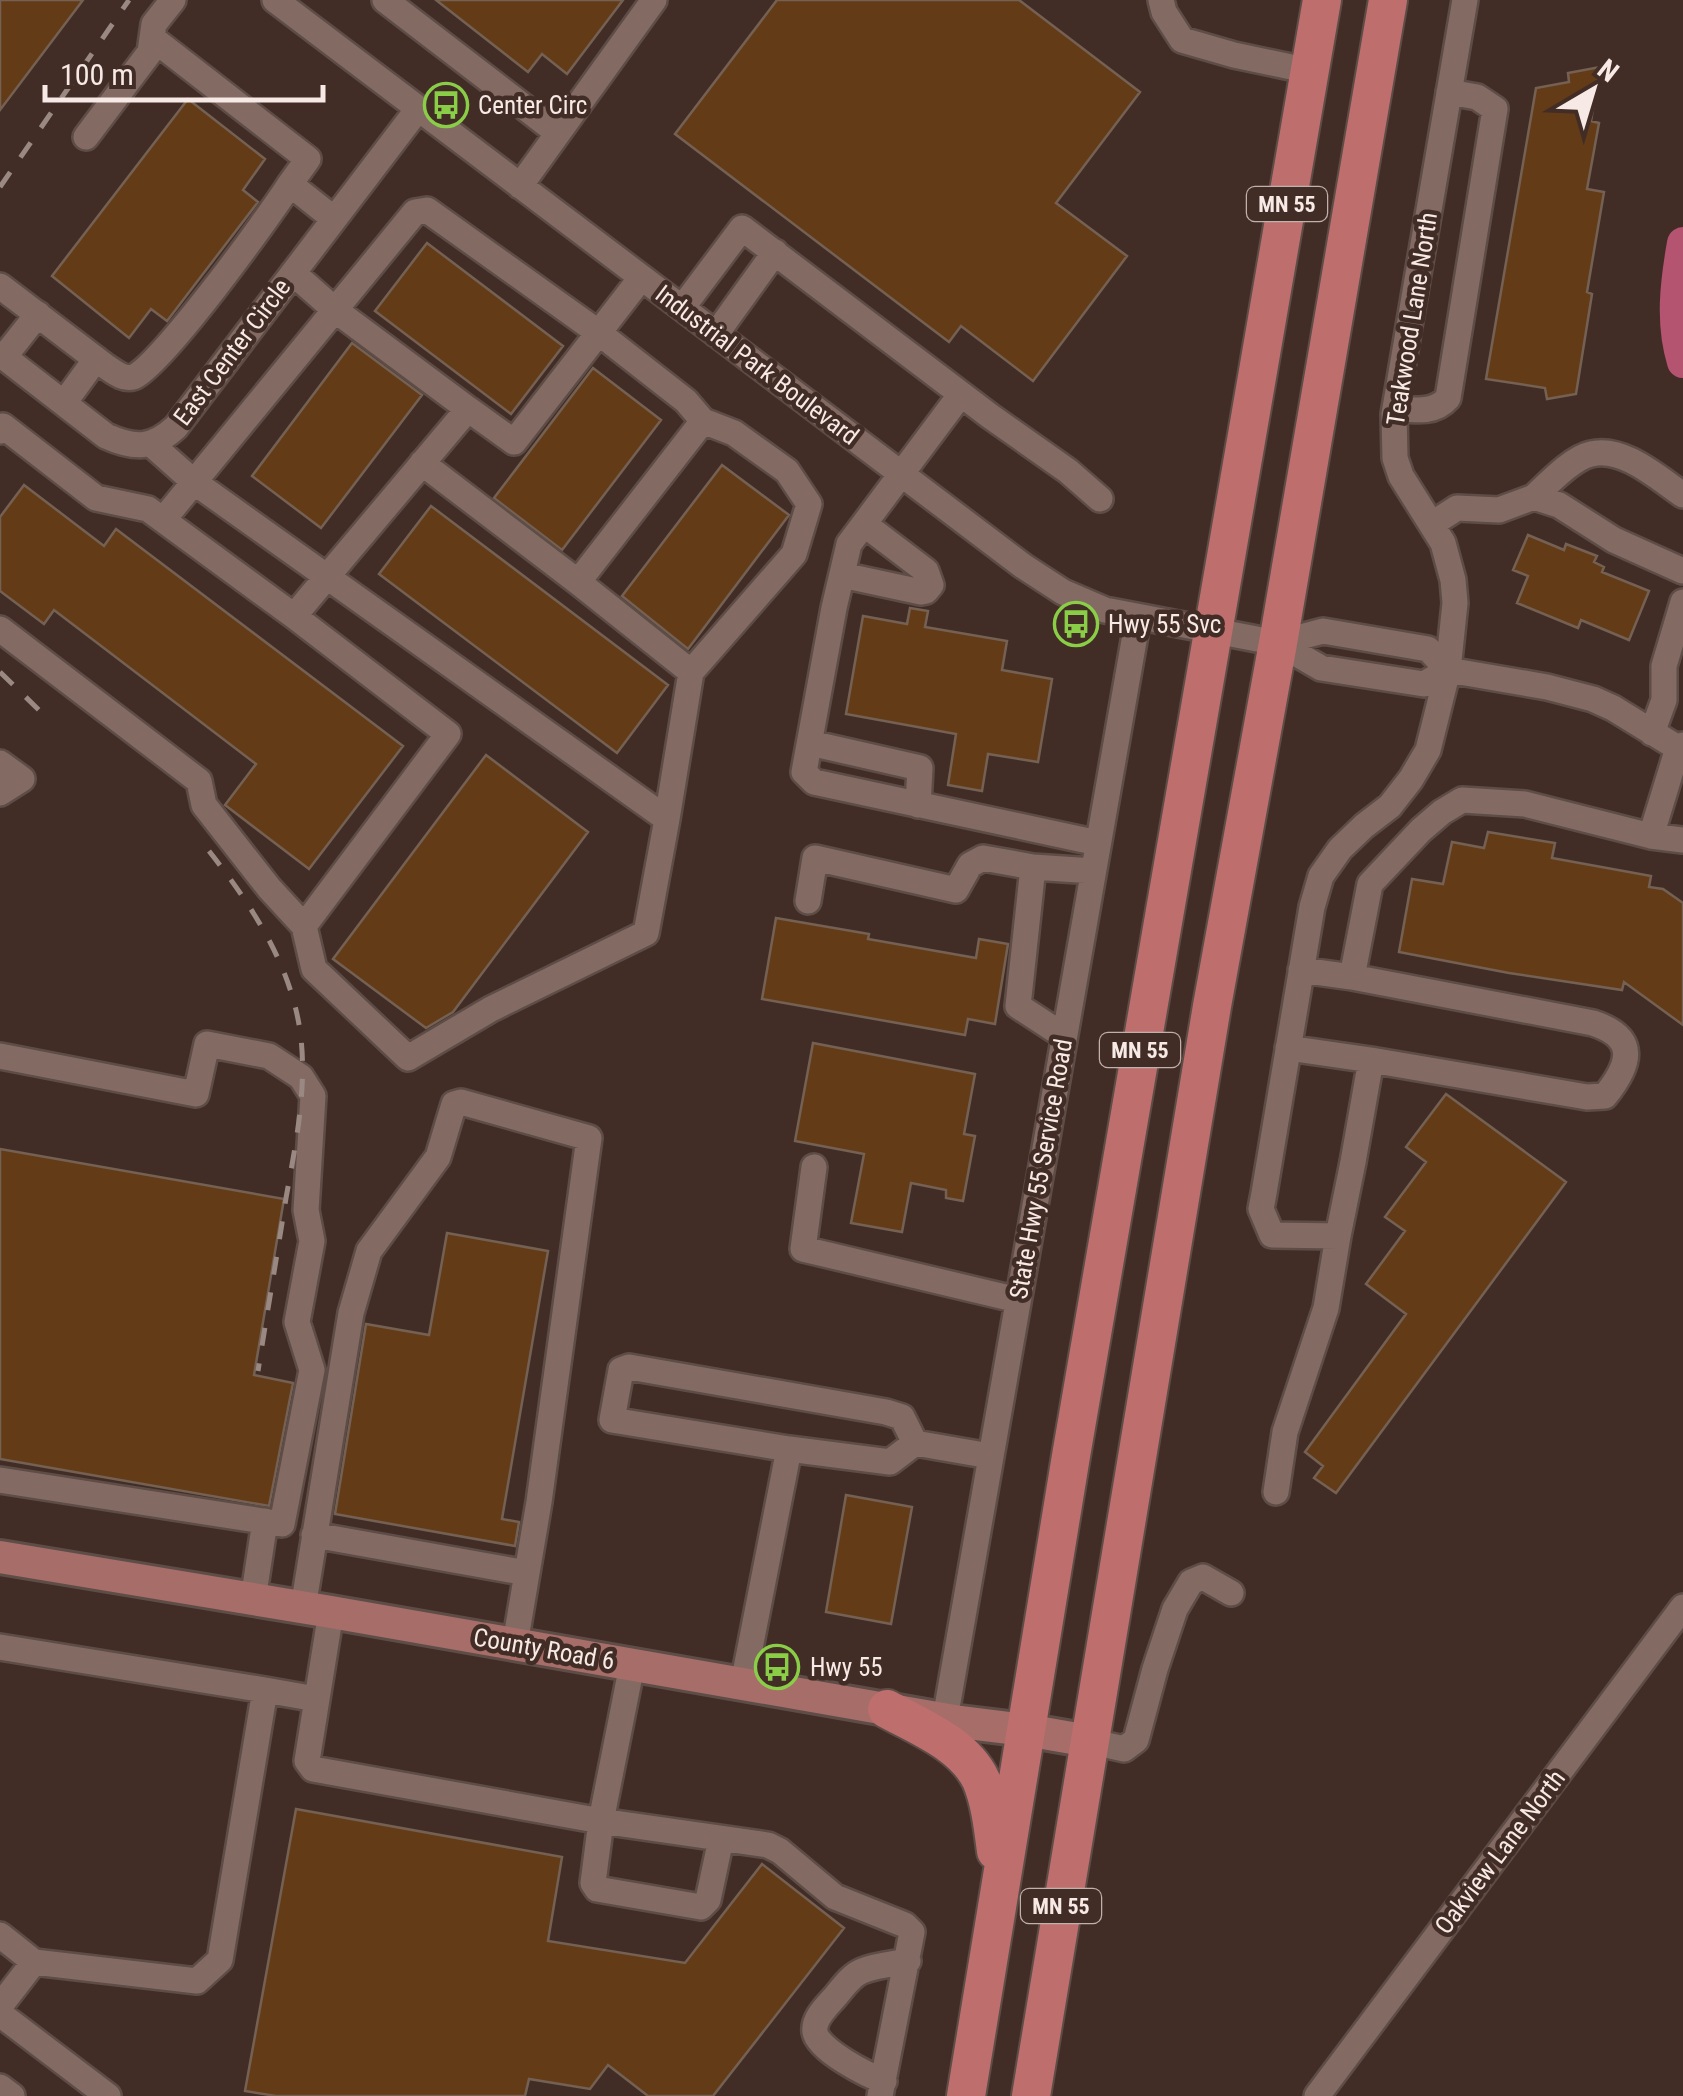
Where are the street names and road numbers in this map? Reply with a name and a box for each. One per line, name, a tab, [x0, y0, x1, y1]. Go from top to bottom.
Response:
road number: MN 55	[1247, 187, 1327, 221]
street label: Teakwood Lane North	[1381, 210, 1443, 428]
street label: East Center Circle	[168, 273, 296, 431]
street label: Industrial Park Boulevard	[650, 279, 864, 451]
road number: MN 55	[1100, 1033, 1180, 1067]
street label: State Hwy 55 Service Road	[1004, 1037, 1078, 1301]
street label: County Road 6	[471, 1622, 617, 1676]
street label: Oakview Lane North	[1429, 1764, 1571, 1940]
road number: MN 55	[1021, 1889, 1101, 1923]

